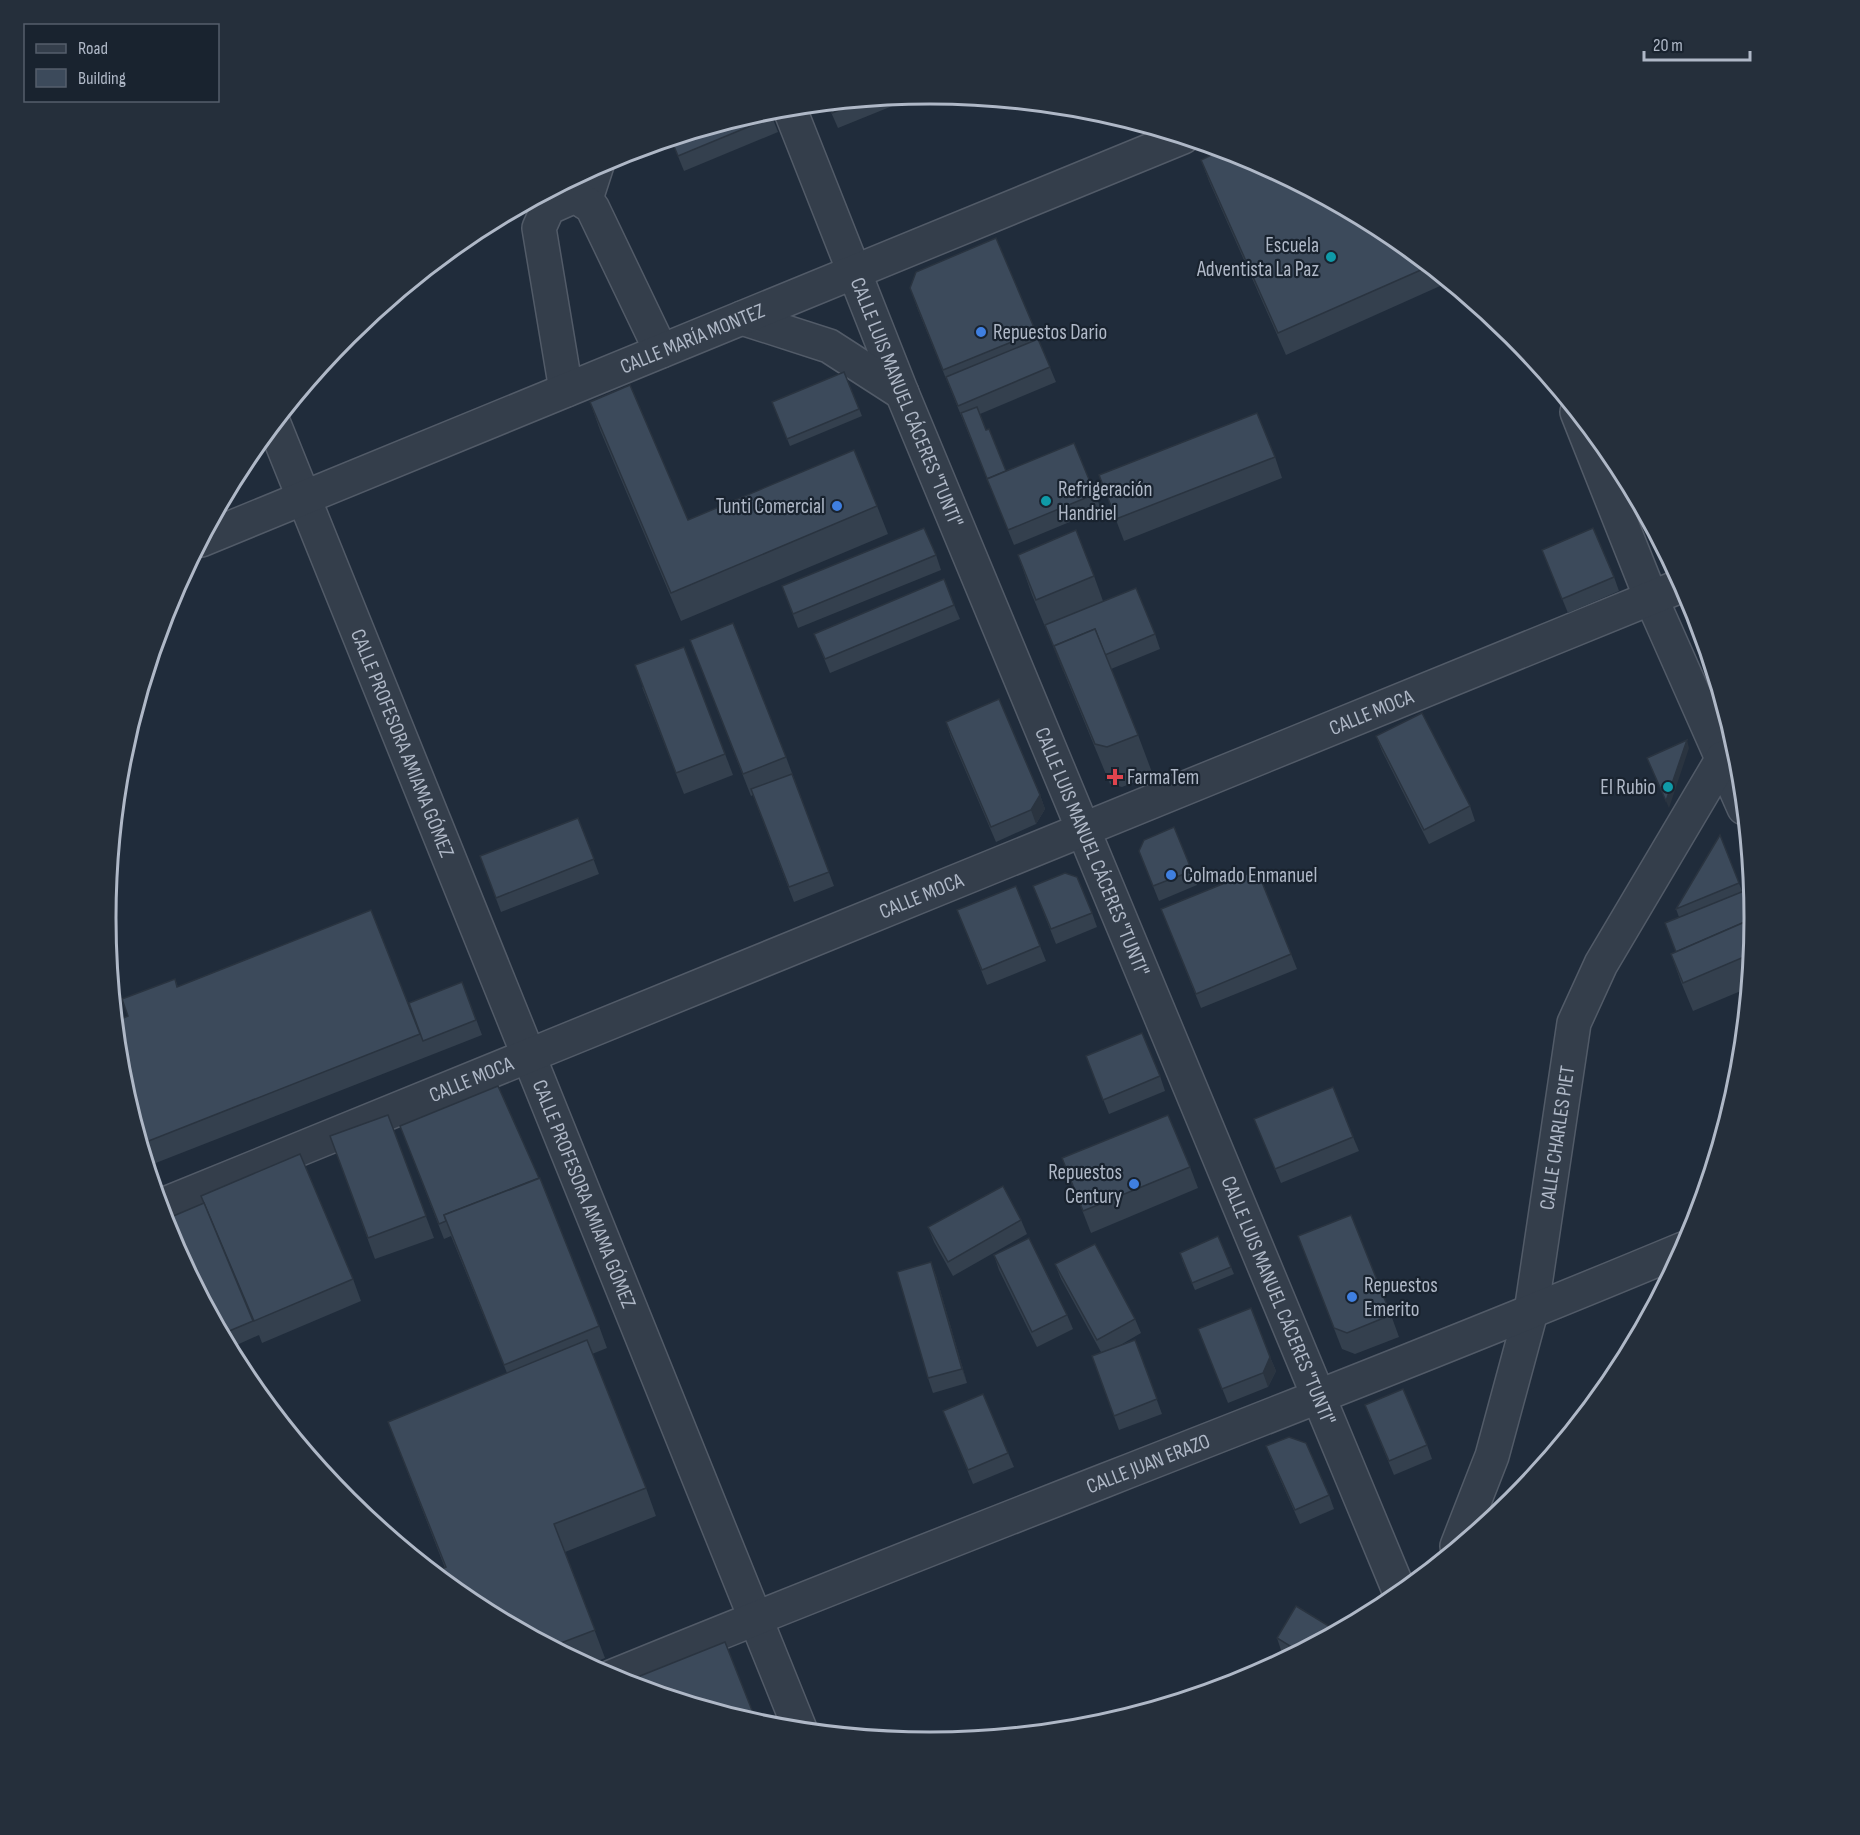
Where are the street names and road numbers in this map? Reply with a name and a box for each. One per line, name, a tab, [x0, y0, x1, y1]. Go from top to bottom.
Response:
street label: CALLE LUIS MANUEL CÁCERES "TUNTI"	[845, 274, 968, 531]
street label: CALLE MARÍA MONTEZ	[616, 298, 769, 380]
street label: CALLE PROFESORA AMIAMA GÓMEZ	[345, 625, 459, 861]
street label: CALLE MOCA	[1326, 684, 1418, 741]
street label: CALLE LUIS MANUEL CÁCERES "TUNTI"	[1029, 724, 1155, 980]
street label: CALLE MOCA	[875, 867, 968, 924]
street label: CALLE MOCA	[425, 1051, 518, 1108]
street label: CALLE CHARLES PIET	[1534, 1064, 1581, 1212]
street label: CALLE PROFESORA AMIAMA GÓMEZ	[527, 1076, 641, 1312]
street label: CALLE LUIS MANUEL CÁCERES "TUNTI"	[1215, 1172, 1341, 1429]
street label: CALLE JUAN ERAZO	[1083, 1428, 1214, 1499]

